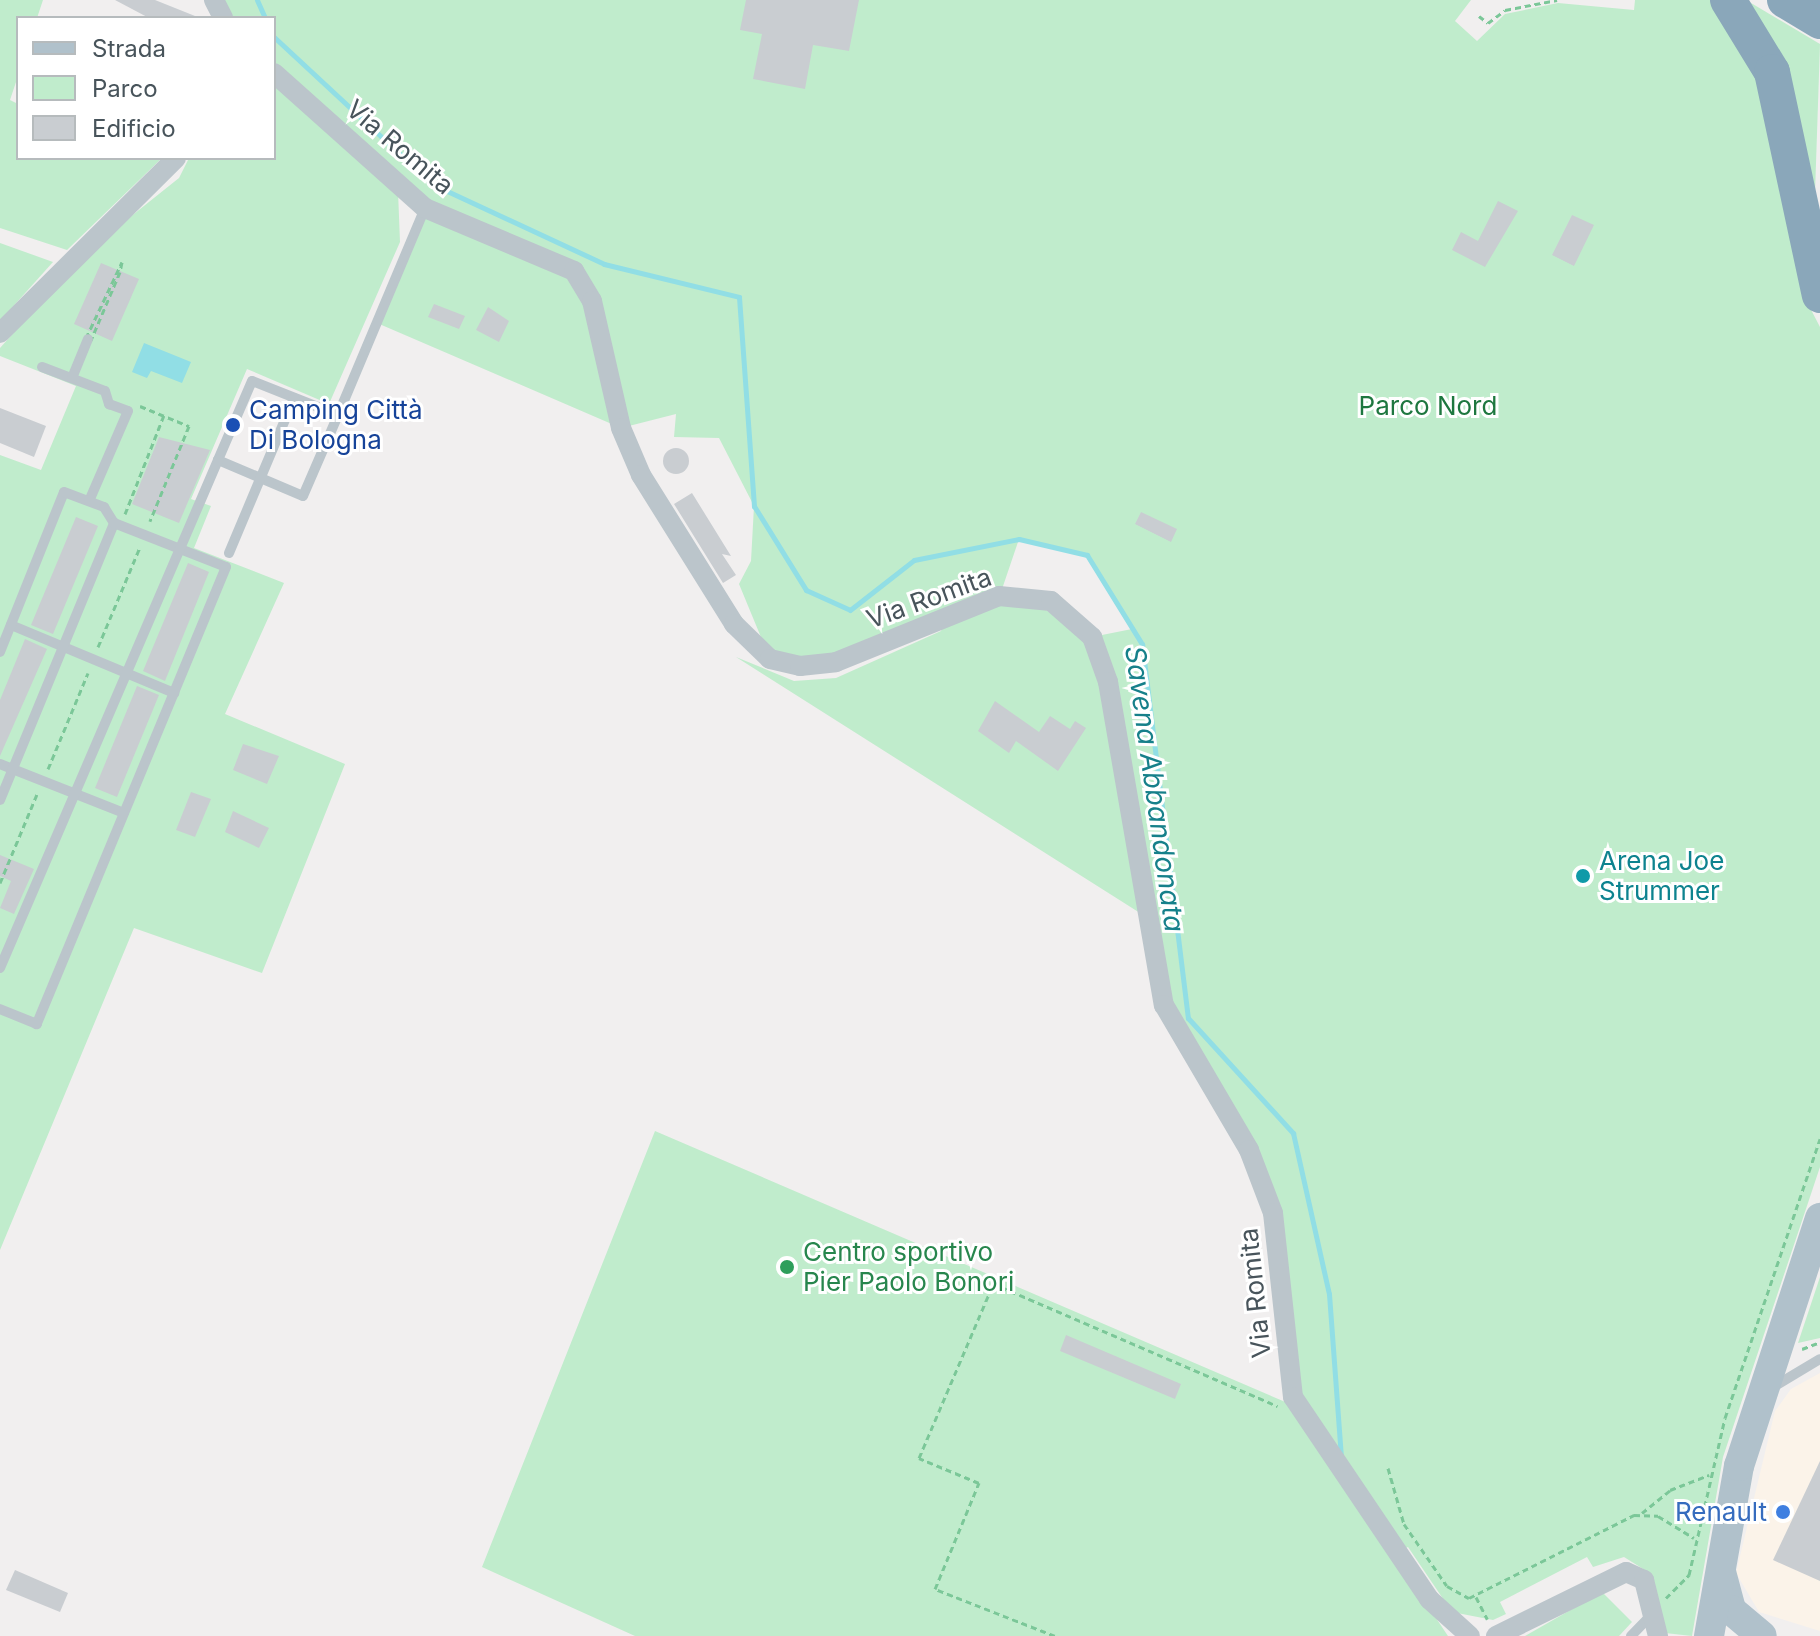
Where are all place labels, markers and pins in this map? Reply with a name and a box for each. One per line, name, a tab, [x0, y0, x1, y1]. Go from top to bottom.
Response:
place label: Camping Città Di Bologna	[249, 394, 423, 456]
marker: Camping Città Di Bologna	[224, 416, 242, 434]
place label: Arena Joe Strummer	[1599, 845, 1724, 906]
marker: Arena Joe Strummer	[1574, 867, 1592, 885]
place label: Centro sportivo Pier Paolo Bonori	[803, 1236, 1014, 1298]
marker: Centro sportivo Pier Paolo Bonori	[778, 1258, 796, 1276]
place label: Renault	[1675, 1496, 1767, 1528]
marker: Renault	[1774, 1503, 1792, 1521]

